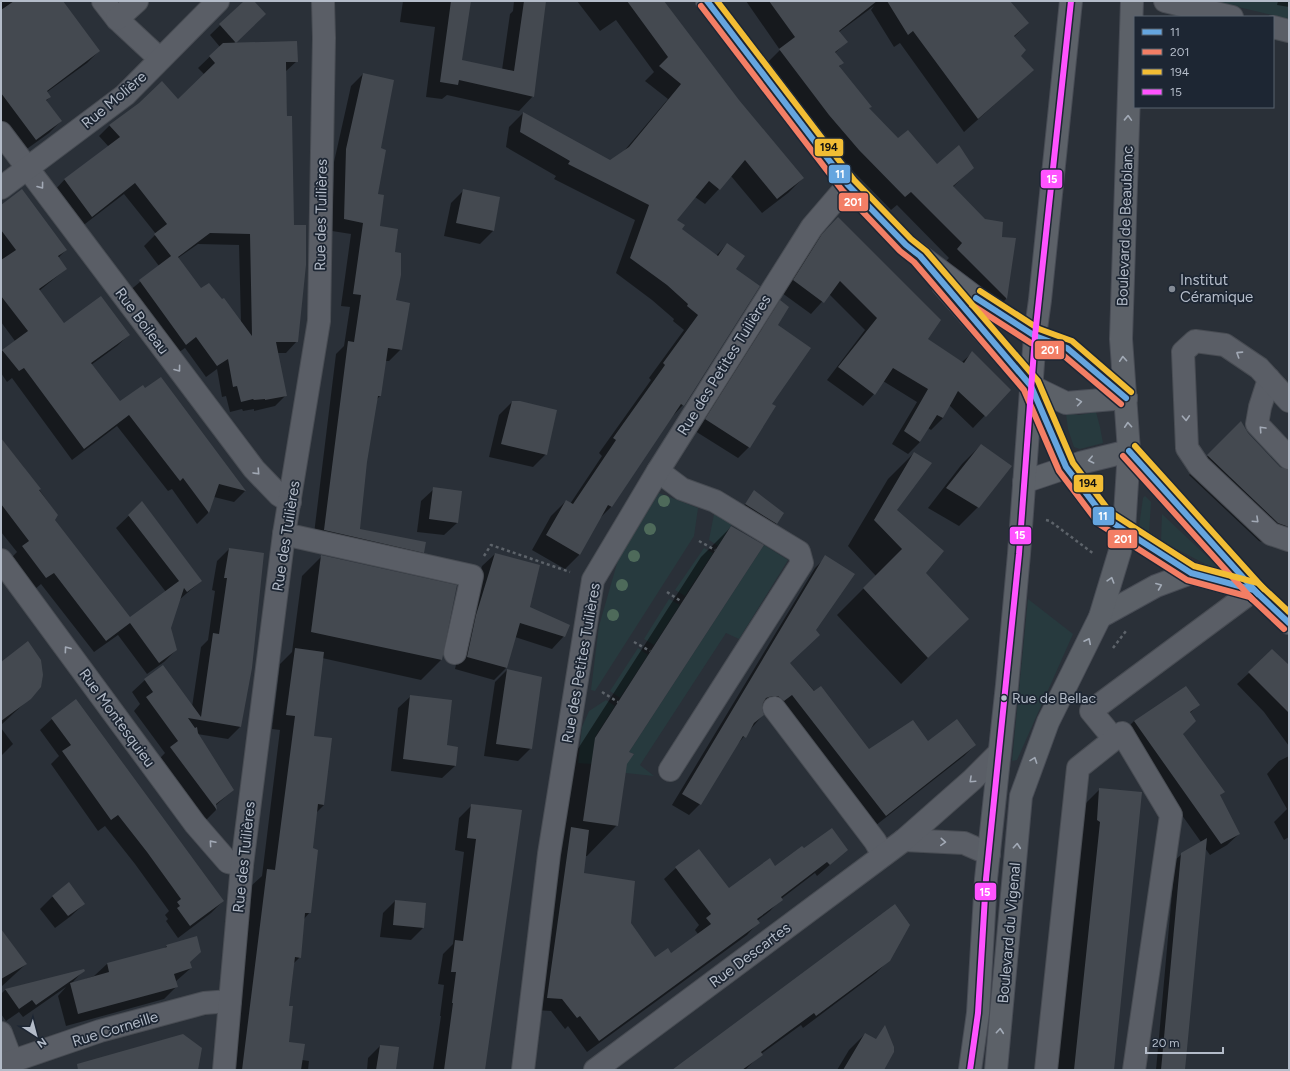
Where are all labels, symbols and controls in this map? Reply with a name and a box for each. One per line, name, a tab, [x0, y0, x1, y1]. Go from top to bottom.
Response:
legend	[1134, 16, 1274, 108]
text: 11	[1170, 25, 1180, 39]
text: 201	[1170, 45, 1189, 59]
text: 194	[1170, 65, 1190, 79]
street label: Rue Molière	[78, 68, 150, 132]
text: 15	[1170, 85, 1182, 99]
one-way arrow	[1124, 115, 1133, 121]
line badge: 194	[814, 138, 844, 157]
text: 194	[820, 141, 838, 154]
street label: Boulevard de Beaublanc	[1113, 145, 1137, 307]
street label: Rue des Tuilières	[311, 159, 331, 271]
line badge: 11	[828, 164, 851, 184]
text: 11	[835, 168, 845, 181]
line badge: 15	[1040, 169, 1063, 189]
text: 15	[1046, 173, 1058, 186]
one-way arrow	[36, 182, 43, 189]
line badge: 201	[838, 192, 869, 212]
text: 201	[844, 196, 862, 209]
place label: Institut Céramique	[1180, 271, 1253, 306]
street label: Rue Boileau	[111, 284, 173, 358]
marker: Institut Céramique	[1167, 284, 1177, 294]
street label: Rue des Petites Tuilières	[673, 291, 775, 439]
line badge: 201	[1034, 340, 1065, 360]
text: 201	[1041, 344, 1059, 357]
one-way arrow	[1236, 352, 1243, 359]
one-way arrow	[1118, 356, 1127, 362]
one-way arrow	[173, 364, 180, 371]
one-way arrow	[1076, 398, 1082, 407]
one-way arrow	[1182, 415, 1190, 421]
one-way arrow	[1123, 422, 1132, 428]
one-way arrow	[1259, 426, 1267, 434]
one-way arrow	[1088, 455, 1095, 464]
one-way arrow	[252, 467, 259, 475]
line badge: 194	[1073, 474, 1104, 493]
text: 194	[1079, 477, 1097, 490]
street label: Rue des Tuilières	[268, 479, 304, 593]
line badge: 11	[1092, 506, 1115, 526]
text: 11	[1098, 510, 1108, 523]
one-way arrow	[1251, 515, 1259, 523]
line badge: 15	[1009, 526, 1032, 545]
text: 15	[1014, 529, 1026, 542]
line badge: 201	[1107, 529, 1138, 549]
text: 201	[1114, 533, 1132, 546]
one-way arrow	[1106, 576, 1115, 583]
street label: Rue des Petites Tuilières	[558, 581, 604, 745]
one-way arrow	[1155, 582, 1162, 590]
one-way arrow	[1083, 638, 1091, 646]
one-way arrow	[65, 647, 72, 654]
street label: Rue Montesquieu	[75, 665, 159, 771]
place label: Rue de Bellac	[1012, 690, 1096, 707]
marker: Rue de Bellac	[999, 693, 1009, 703]
one-way arrow	[1030, 756, 1038, 763]
one-way arrow	[969, 775, 977, 783]
street label: Rue des Tuilières	[229, 800, 259, 914]
one-way arrow	[940, 838, 946, 847]
one-way arrow	[209, 840, 216, 848]
one-way arrow	[1012, 843, 1021, 849]
street label: Boulevard du Vigenal	[994, 862, 1024, 1004]
line badge: 15	[974, 882, 997, 901]
text: 15	[979, 886, 991, 899]
street label: Rue Descartes	[706, 919, 794, 991]
street label: Rue Corneille	[70, 1007, 160, 1051]
north arrow	[16, 1015, 56, 1055]
one-way arrow	[995, 1028, 1004, 1034]
scale bar	[1146, 1029, 1223, 1055]
text: N	[34, 1035, 49, 1050]
text: 20 m	[1152, 1036, 1180, 1050]

